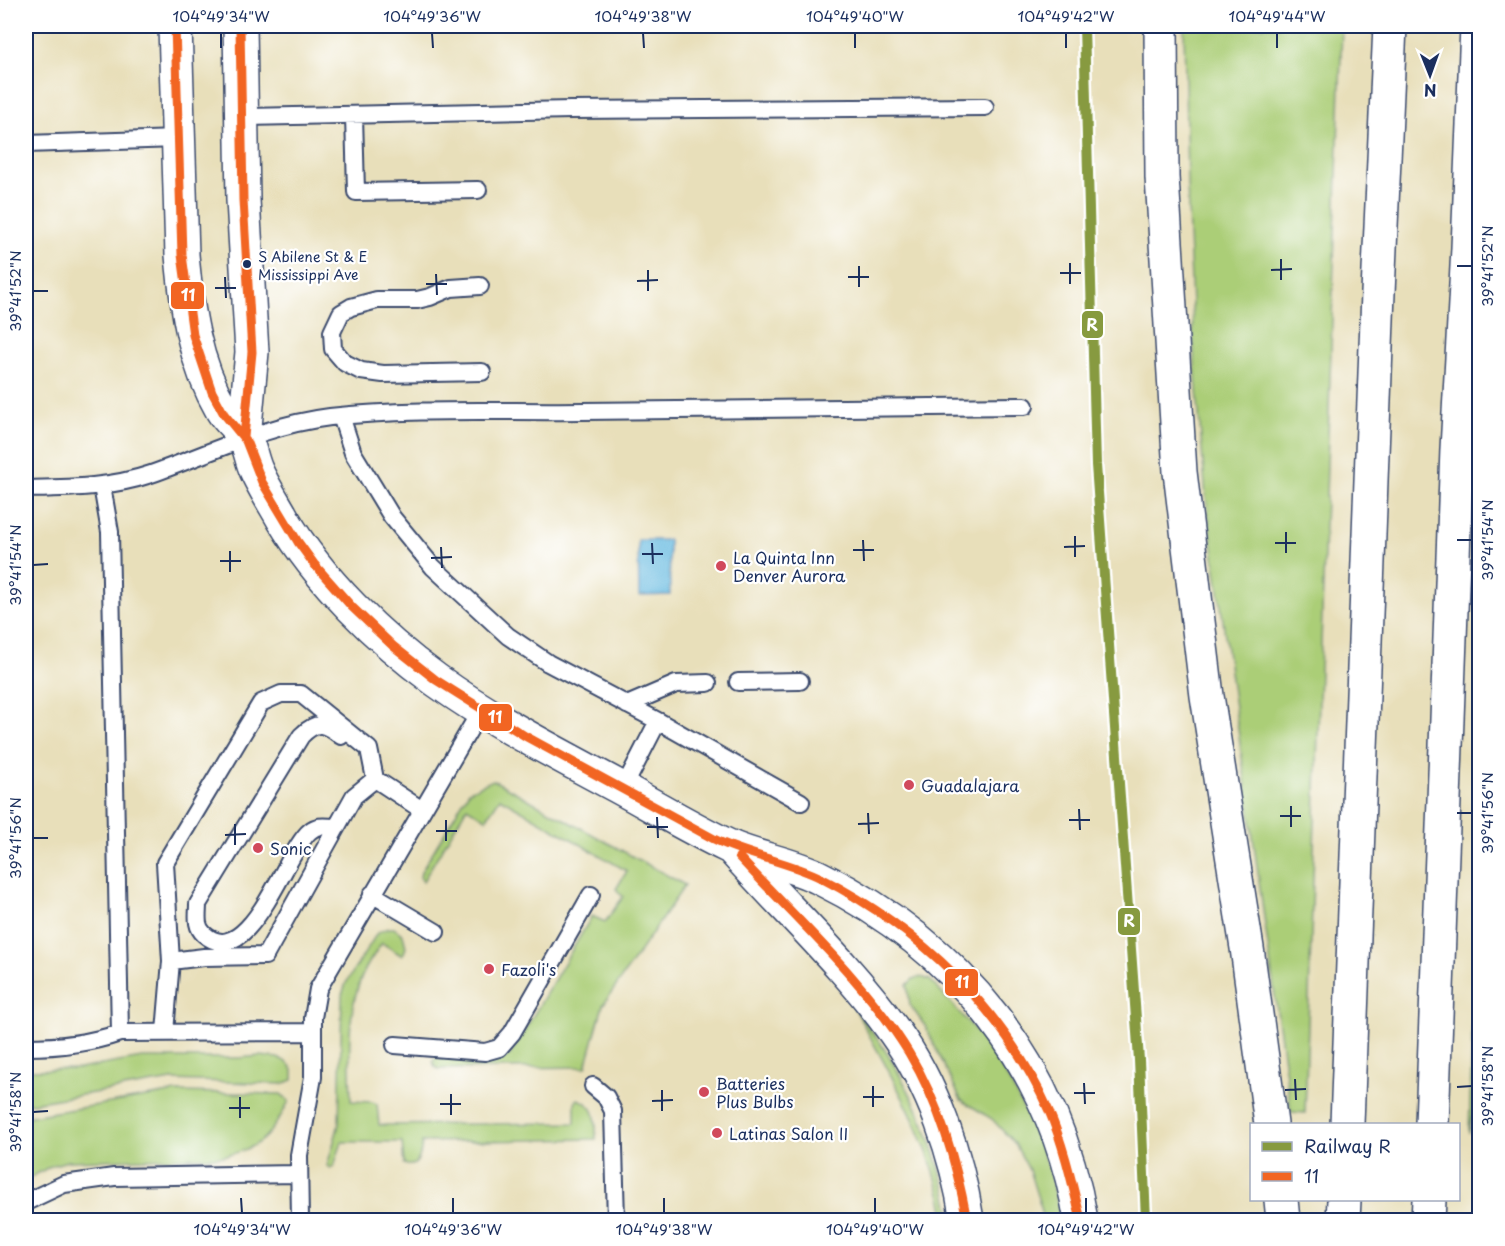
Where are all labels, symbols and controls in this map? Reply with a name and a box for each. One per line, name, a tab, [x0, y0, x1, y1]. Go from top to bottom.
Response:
text: 104°49'34"W	[172, 4, 270, 27]
text: 104°49'36"W	[383, 4, 481, 27]
text: 104°49'38"W	[595, 4, 692, 27]
text: 104°49'40"W	[806, 4, 904, 27]
text: 104°49'42"W	[1018, 4, 1115, 27]
text: 104°49'44"W	[1229, 4, 1326, 27]
north arrow	[1400, 45, 1460, 105]
text: N	[1424, 79, 1437, 103]
text: 39°41'52"N	[1475, 225, 1498, 307]
place label: S Abilene St & E Mississippi Ave	[258, 246, 368, 285]
text: 39°41'52"N	[3, 250, 26, 332]
marker: S Abilene St & E Mississippi Ave	[241, 258, 253, 270]
line badge: 11	[170, 281, 205, 310]
text: 11	[181, 282, 195, 306]
line badge: R	[1081, 310, 1104, 339]
text: R	[1086, 312, 1098, 336]
text: 39°41'54"N	[1475, 499, 1498, 581]
text: 39°41'54"N	[3, 524, 26, 606]
place label: La Quinta Inn Denver Aurora	[733, 545, 846, 587]
marker: La Quinta Inn Denver Aurora	[714, 559, 728, 573]
line badge: 11	[478, 703, 513, 732]
text: 11	[488, 704, 502, 728]
text: 39°41'56"N	[1475, 772, 1498, 854]
place label: Guadalajara	[921, 773, 1019, 797]
marker: Guadalajara	[902, 778, 916, 792]
text: 39°41'56"N	[3, 797, 26, 879]
place label: Sonic	[270, 836, 311, 860]
marker: Sonic	[251, 841, 265, 855]
line badge: R	[1117, 907, 1141, 936]
text: R	[1123, 908, 1135, 932]
place label: Fazoli's	[501, 957, 556, 981]
marker: Fazoli's	[482, 962, 496, 976]
line badge: 11	[944, 968, 979, 997]
text: 11	[955, 969, 969, 993]
text: 39°41'58"N	[1475, 1045, 1498, 1127]
text: 39°41'58"N	[3, 1071, 26, 1153]
place label: Batteries Plus Bulbs	[716, 1071, 793, 1113]
marker: Batteries Plus Bulbs	[697, 1085, 711, 1099]
place label: Latinas Salon II	[729, 1121, 848, 1145]
legend	[1250, 1123, 1460, 1201]
marker: Latinas Salon II	[710, 1126, 724, 1140]
text: Railway R	[1304, 1132, 1391, 1159]
text: 11	[1304, 1162, 1319, 1189]
text: 104°49'34"W	[193, 1217, 291, 1240]
text: 104°49'36"W	[404, 1217, 502, 1240]
text: 104°49'38"W	[616, 1217, 713, 1240]
text: 104°49'40"W	[826, 1217, 924, 1240]
text: 104°49'42"W	[1038, 1217, 1135, 1240]

